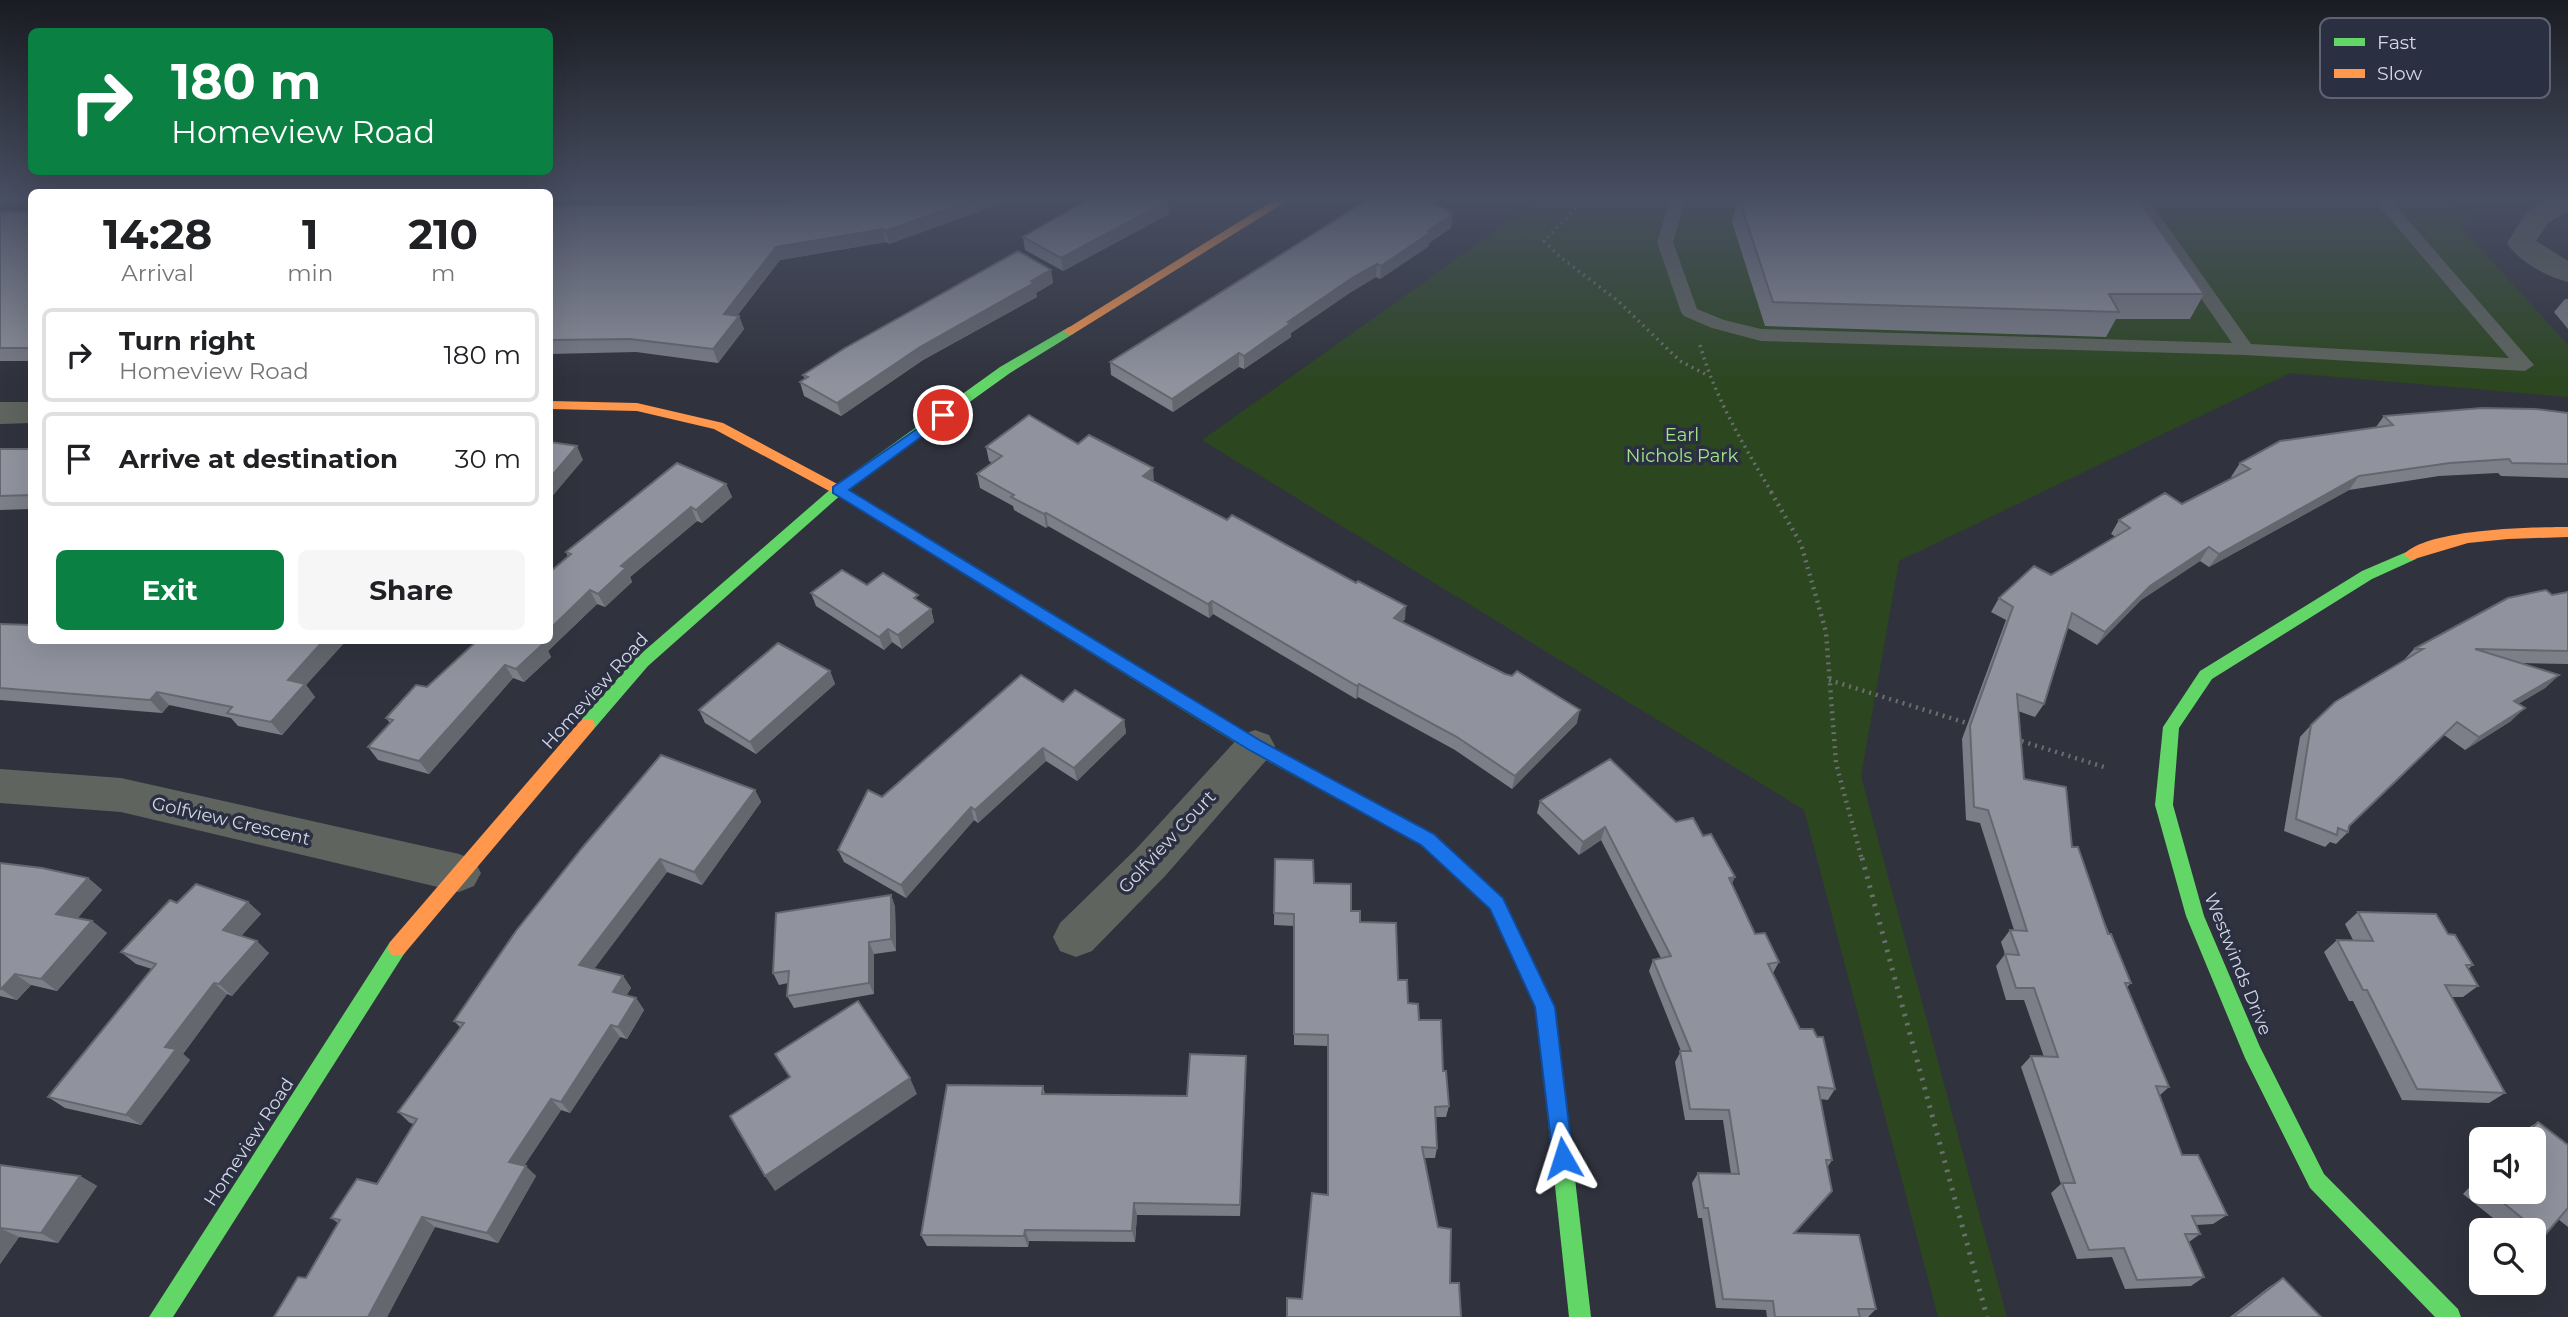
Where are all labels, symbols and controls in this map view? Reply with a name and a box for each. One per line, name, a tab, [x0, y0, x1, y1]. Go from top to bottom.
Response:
legend	[2320, 18, 2550, 98]
text: Fast	[2377, 31, 2417, 54]
text: 180 m	[171, 52, 321, 111]
icon: right	[56, 56, 147, 147]
text: Slow	[2377, 62, 2422, 85]
text: Homeview Road	[171, 112, 435, 151]
text: 14:28	[103, 208, 212, 260]
text: 1	[302, 208, 318, 260]
text: 210	[408, 208, 478, 260]
text: Arrival	[121, 259, 194, 287]
text: min	[287, 259, 333, 287]
text: m	[431, 259, 455, 287]
text: Turn right	[119, 325, 255, 357]
icon: right	[60, 336, 98, 374]
text: 180 m	[443, 339, 521, 371]
text: Homeview Road	[119, 357, 309, 385]
pin	[913, 385, 973, 445]
icon: arrive	[924, 396, 962, 434]
park label: Earl Nichols Park	[1626, 424, 1738, 467]
icon: arrive	[60, 440, 98, 478]
text: Arrive at destination	[119, 443, 398, 475]
text: 30 m	[455, 443, 521, 475]
button: Exit	[56, 550, 284, 630]
button: Share	[298, 550, 525, 630]
street label: Homeview Road	[537, 628, 653, 754]
street label: Golfview Court	[1114, 786, 1220, 898]
street label: Golfview Crescent	[150, 792, 312, 850]
street label: Westwinds Drive	[2199, 890, 2277, 1038]
street label: Homeview Road	[199, 1074, 299, 1210]
position arrow	[1526, 1121, 1600, 1195]
map controls	[2469, 1127, 2546, 1295]
button: sound	[2469, 1127, 2546, 1204]
button: search	[2469, 1218, 2546, 1295]

